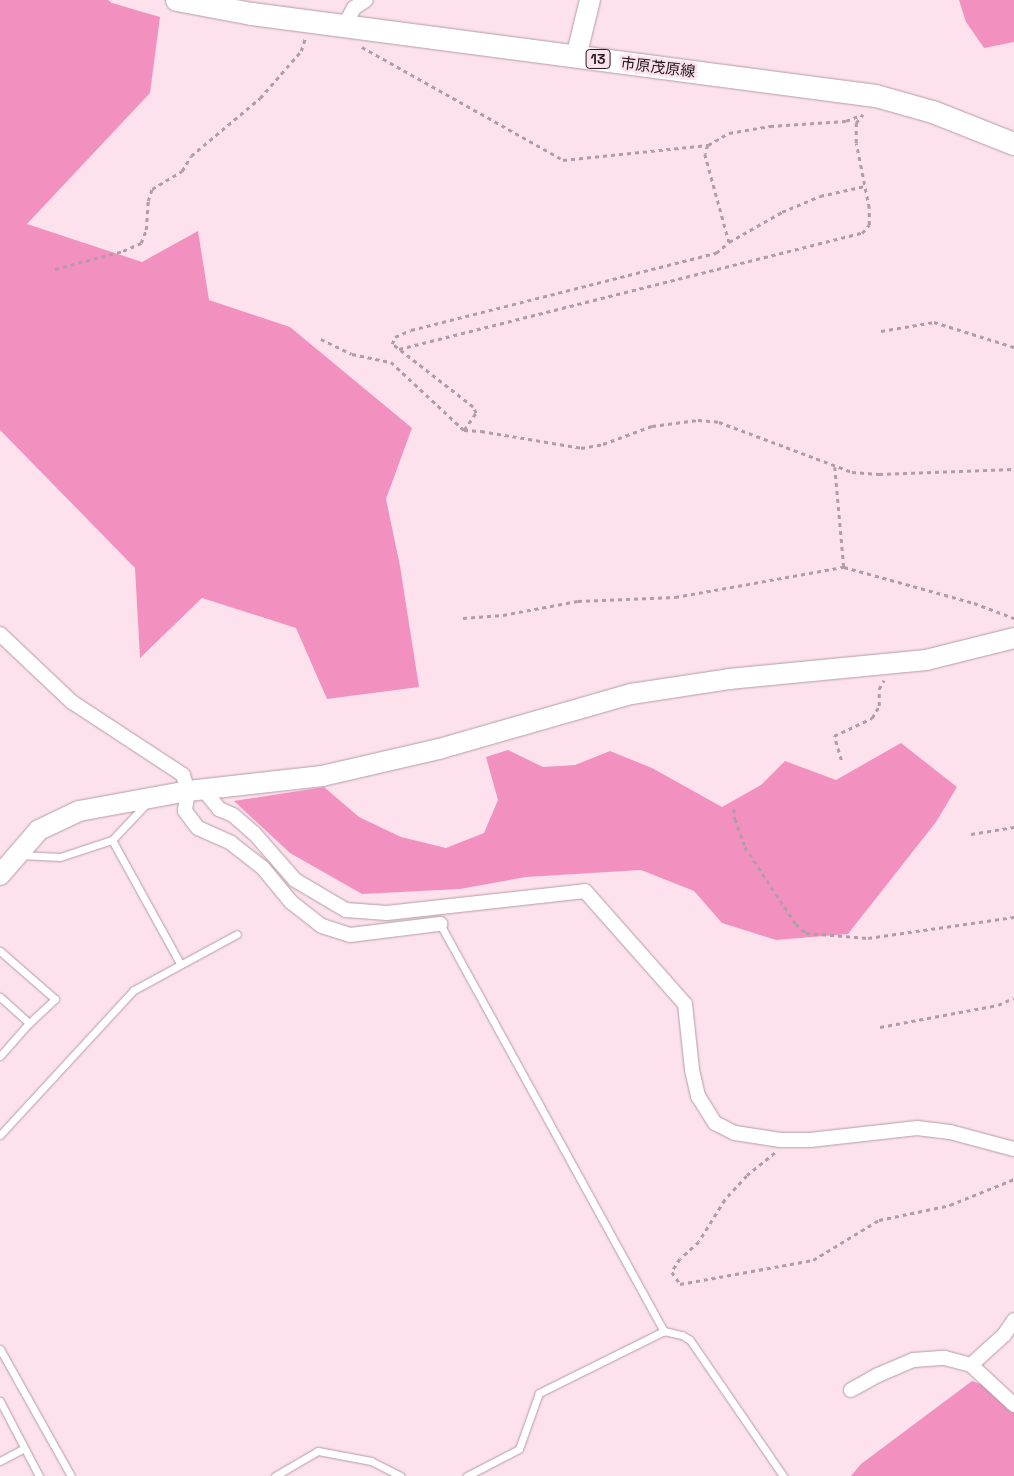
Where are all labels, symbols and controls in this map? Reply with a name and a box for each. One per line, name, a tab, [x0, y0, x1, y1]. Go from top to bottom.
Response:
road number: 13	[586, 48, 610, 70]
street label: 市原茂原線	[620, 53, 696, 81]

